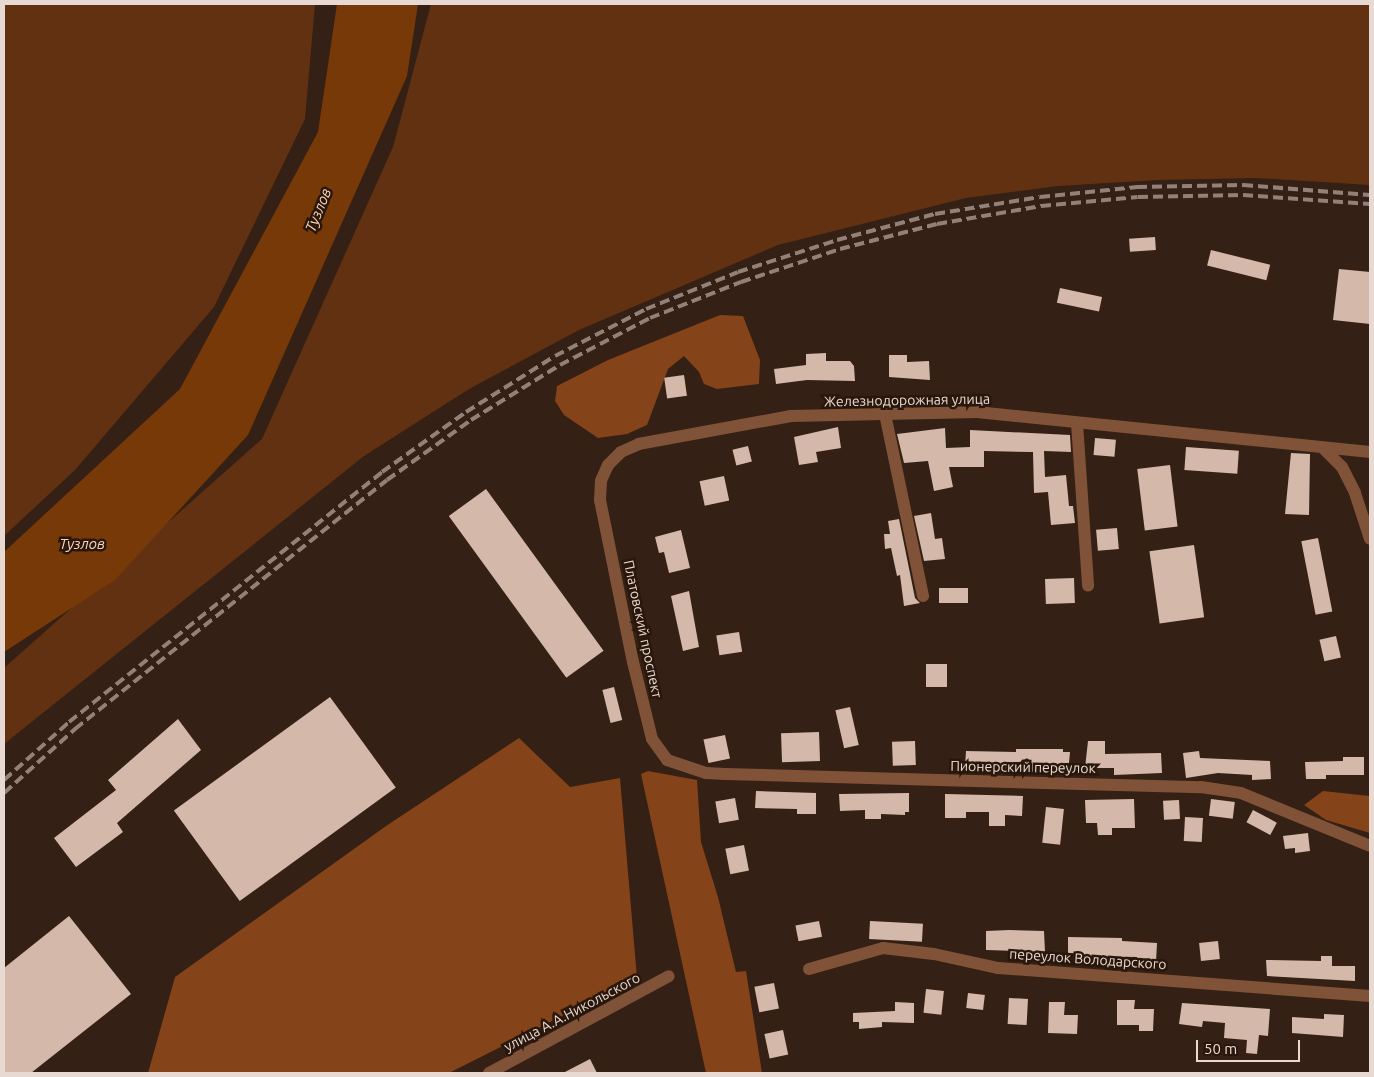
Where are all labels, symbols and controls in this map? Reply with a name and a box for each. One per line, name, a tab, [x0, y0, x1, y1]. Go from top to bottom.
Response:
water label: Тузлов	[301, 185, 335, 235]
street label: Железнодорожная улица	[824, 390, 990, 410]
water label: Тузлов	[59, 535, 105, 553]
street label: Платовский проспект	[620, 558, 666, 700]
street label: Пионерский переулок	[950, 757, 1096, 777]
street label: переулок Володарского	[1009, 945, 1167, 973]
street label: улица А.А.Никольского	[501, 969, 643, 1055]
scale bar	[1199, 1030, 1303, 1062]
text: 50 m	[1204, 1040, 1237, 1057]

